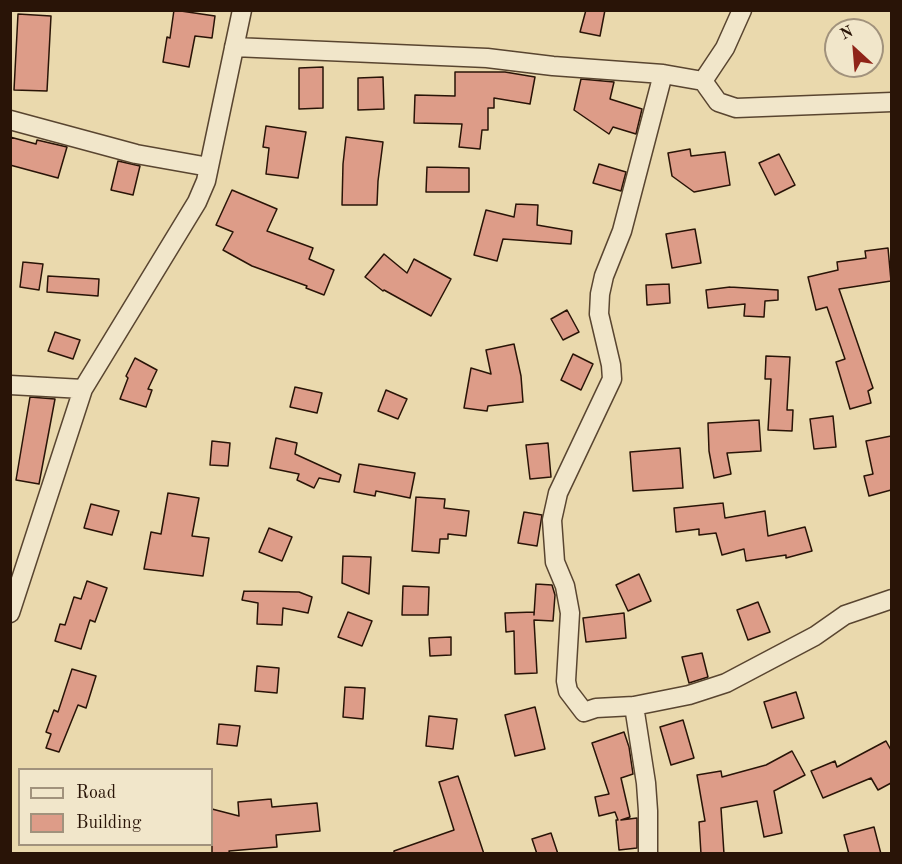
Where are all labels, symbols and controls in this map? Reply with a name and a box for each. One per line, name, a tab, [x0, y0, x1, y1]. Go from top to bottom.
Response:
north arrow	[824, 18, 884, 78]
text: N	[838, 24, 856, 43]
legend	[18, 768, 213, 846]
text: Road	[76, 784, 116, 802]
text: Building	[76, 814, 141, 832]

